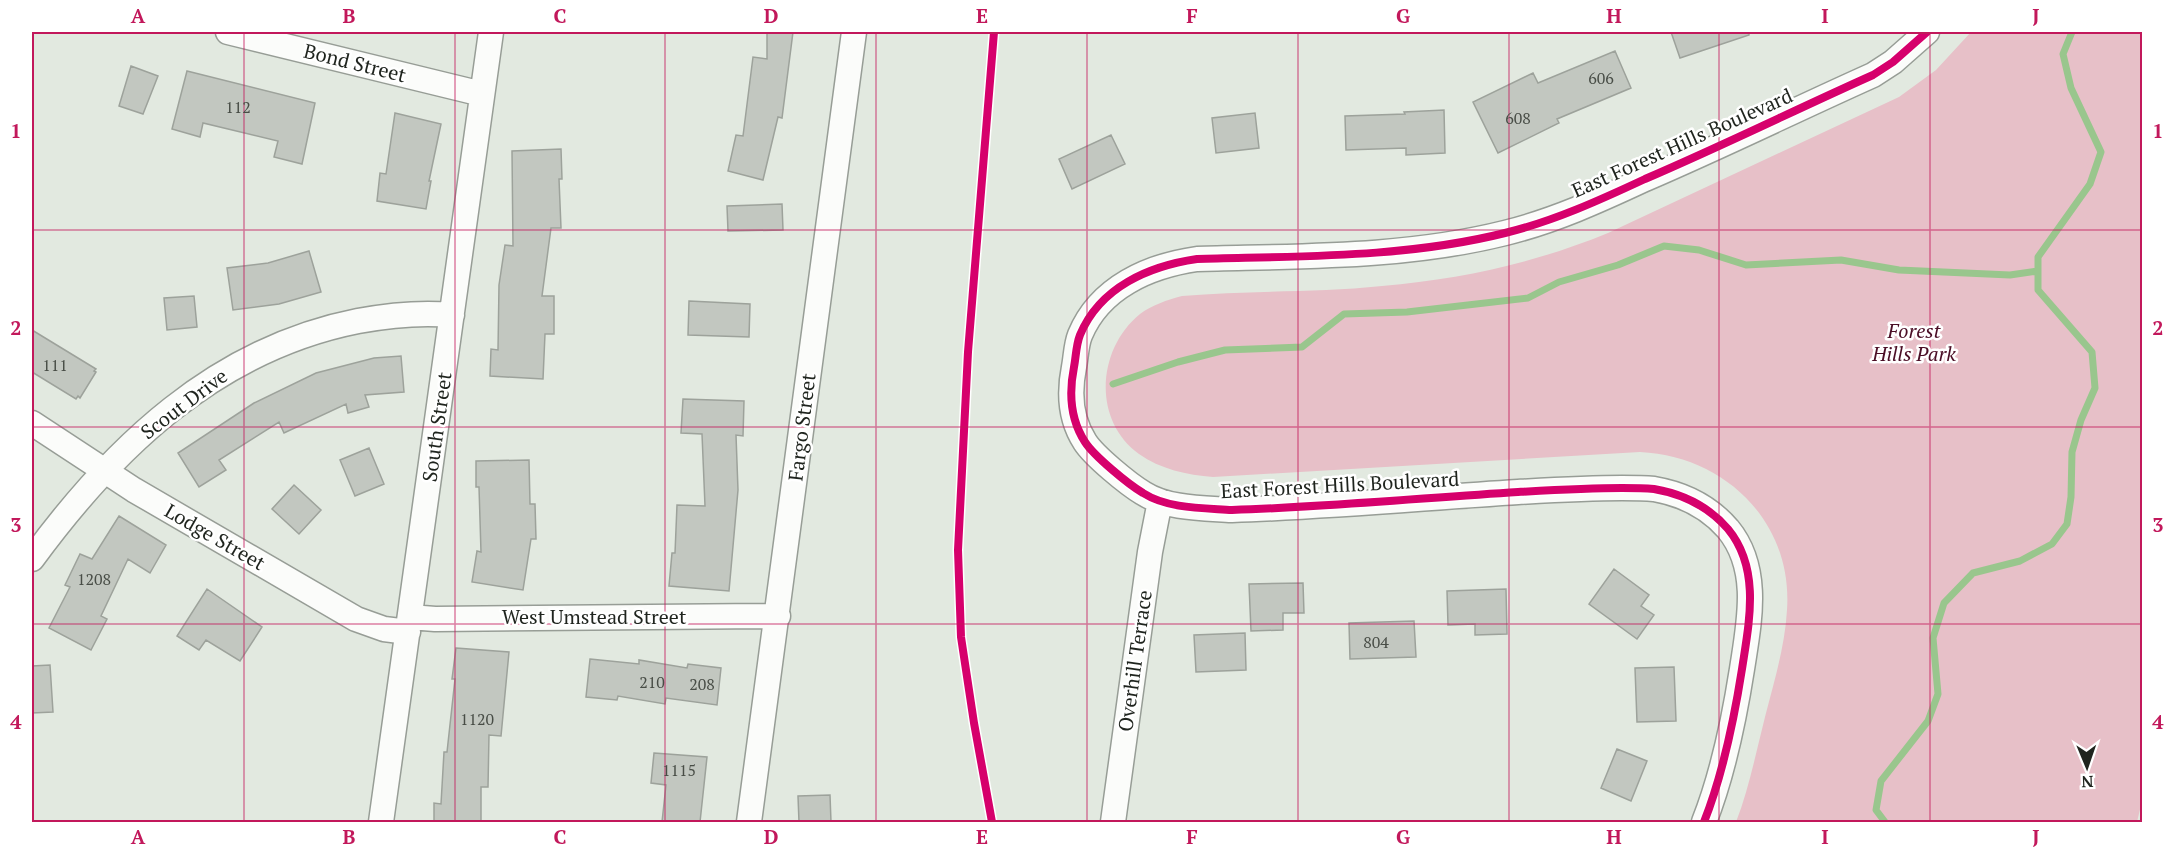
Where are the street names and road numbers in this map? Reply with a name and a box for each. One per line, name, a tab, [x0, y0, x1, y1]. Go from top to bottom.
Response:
street label: Bond Street	[301, 37, 410, 88]
street label: East Forest Hills Boulevard	[1567, 82, 1796, 203]
street label: Scout Drive	[135, 362, 233, 445]
street label: South Street	[415, 370, 458, 484]
street label: Fargo Street	[781, 371, 822, 482]
street label: East Forest Hills Boulevard	[1220, 465, 1460, 504]
street label: Lodge Street	[160, 497, 271, 577]
street label: Overhill Terrace	[1111, 588, 1158, 733]
street label: West Umstead Street	[502, 603, 687, 630]

